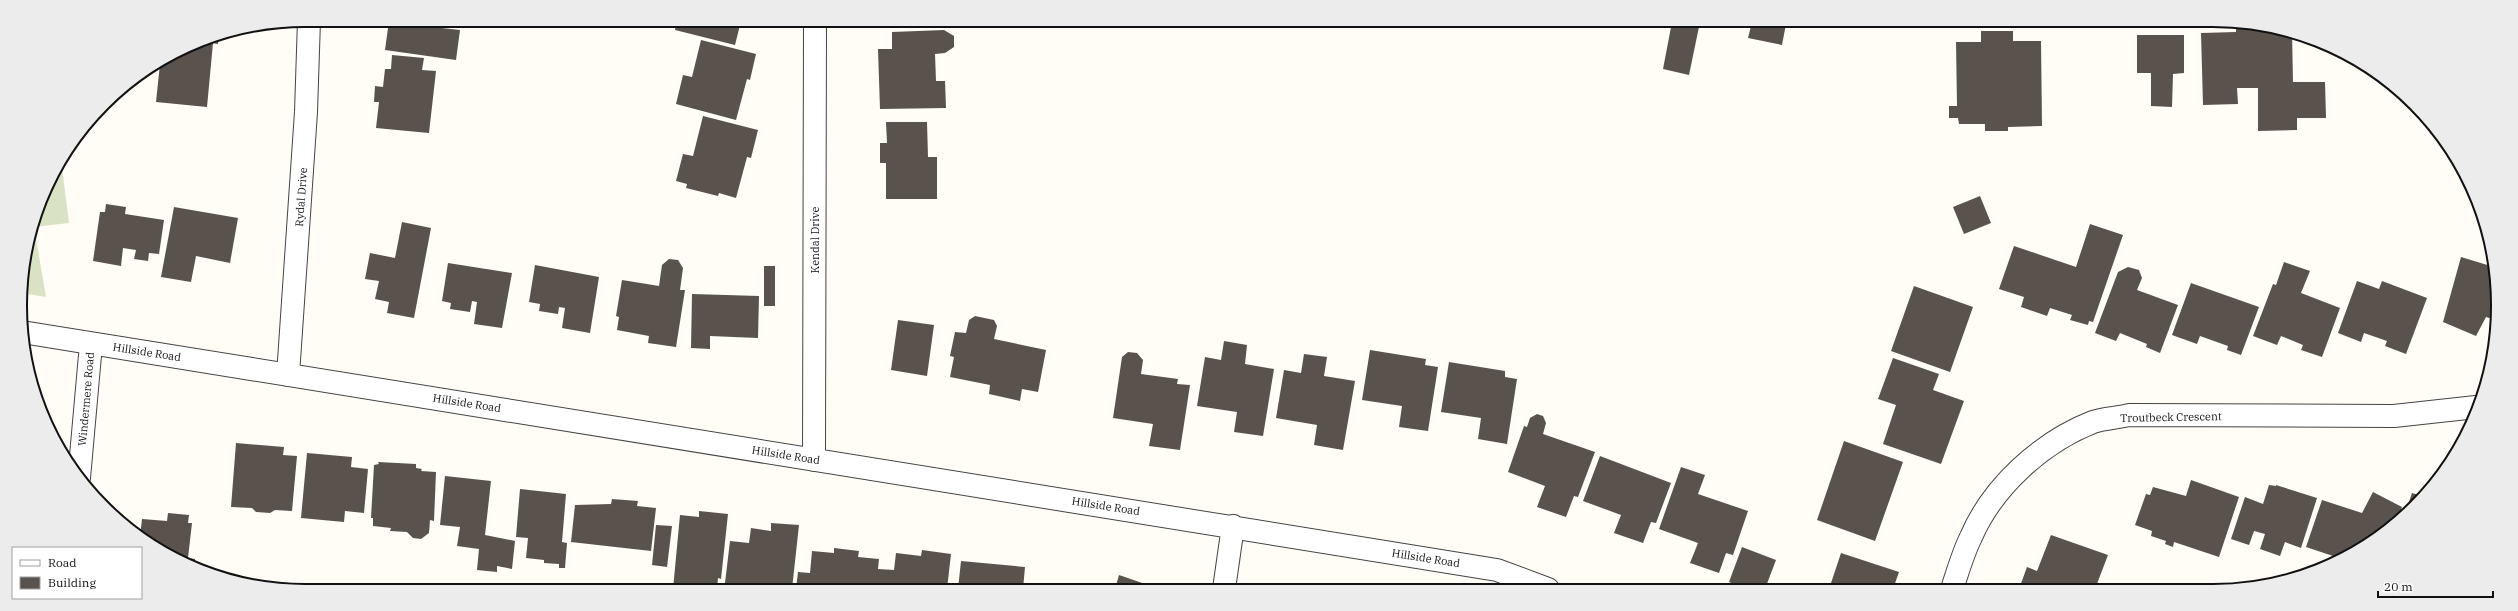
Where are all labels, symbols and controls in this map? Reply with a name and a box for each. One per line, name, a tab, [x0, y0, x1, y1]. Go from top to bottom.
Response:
street label: Rydal Drive	[292, 167, 310, 227]
street label: Kendal Drive	[808, 207, 822, 273]
street label: Hillside Road	[112, 340, 182, 364]
street label: Windermere Road	[75, 351, 97, 447]
street label: Hillside Road	[432, 391, 502, 415]
street label: Troutbeck Crescent	[2120, 409, 2222, 425]
street label: Hillside Road	[751, 443, 821, 467]
street label: Hillside Road	[1071, 494, 1141, 518]
street label: Hillside Road	[1391, 546, 1461, 570]
legend	[12, 547, 142, 599]
text: Road	[48, 555, 77, 570]
scale bar	[2378, 573, 2493, 599]
text: Building	[48, 575, 96, 590]
text: 20 m	[2384, 579, 2413, 594]

